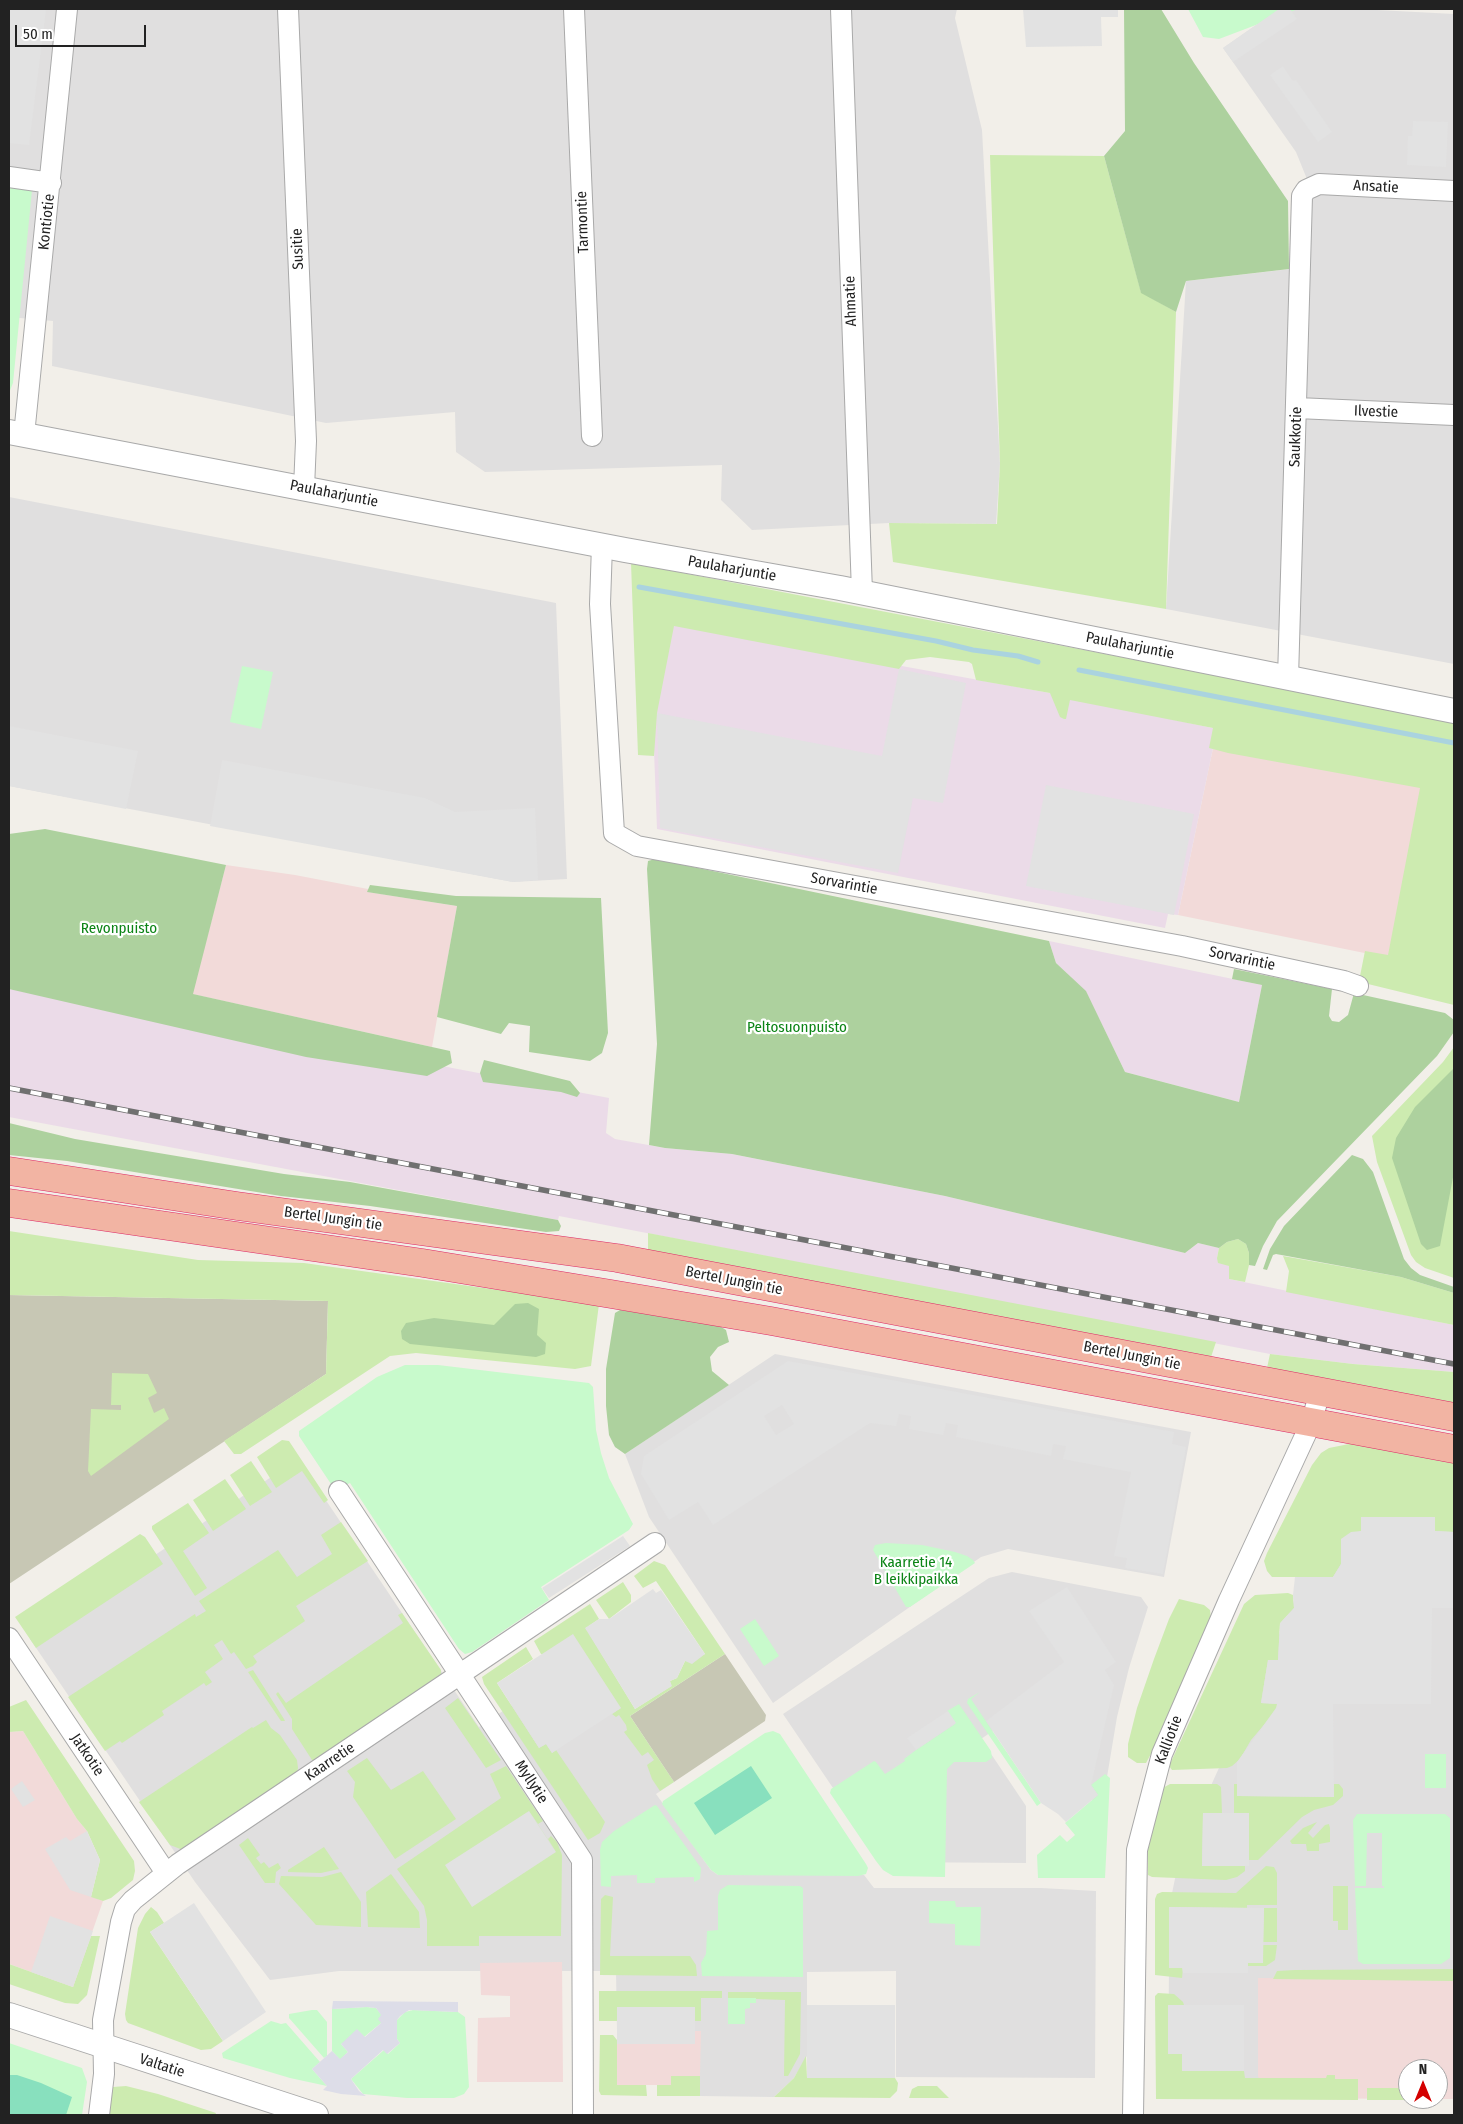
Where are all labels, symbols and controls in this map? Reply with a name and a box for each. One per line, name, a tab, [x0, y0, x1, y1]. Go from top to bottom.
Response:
scale bar	[18, 15, 149, 47]
text: 50 m	[23, 25, 53, 43]
street label: Ansatie	[1353, 177, 1399, 197]
street label: Tarmontie	[573, 191, 593, 253]
street label: Kontiotie	[35, 193, 59, 251]
street label: Susitie	[288, 228, 308, 270]
street label: Ahmatie	[841, 275, 861, 327]
street label: Ilvestie	[1354, 402, 1398, 422]
street label: Saukkotie	[1286, 406, 1306, 468]
street label: Paulaharjuntie	[288, 477, 380, 511]
street label: Paulaharjuntie	[686, 552, 778, 586]
street label: Paulaharjuntie	[1084, 629, 1176, 663]
street label: Sorvarintie	[809, 869, 879, 899]
park label: Revonpuisto	[81, 920, 157, 938]
street label: Sorvarintie	[1207, 943, 1277, 975]
park label: Peltosuonpuisto	[747, 1019, 847, 1037]
street label: Bertel Jungin tie	[283, 1203, 383, 1235]
street label: Bertel Jungin tie	[684, 1263, 784, 1299]
street label: Bertel Jungin tie	[1082, 1338, 1182, 1374]
park label: Kaarretie 14 B leikkipaikka	[874, 1554, 958, 1589]
street label: Kalliotie	[1152, 1713, 1186, 1767]
street label: Jatkotie	[66, 1730, 108, 1780]
street label: Kaarretie	[302, 1739, 358, 1785]
street label: Myllytie	[510, 1757, 552, 1807]
street label: Valtatie	[137, 2050, 187, 2082]
north arrow	[1398, 2059, 1448, 2109]
text: N	[1419, 2061, 1427, 2078]

